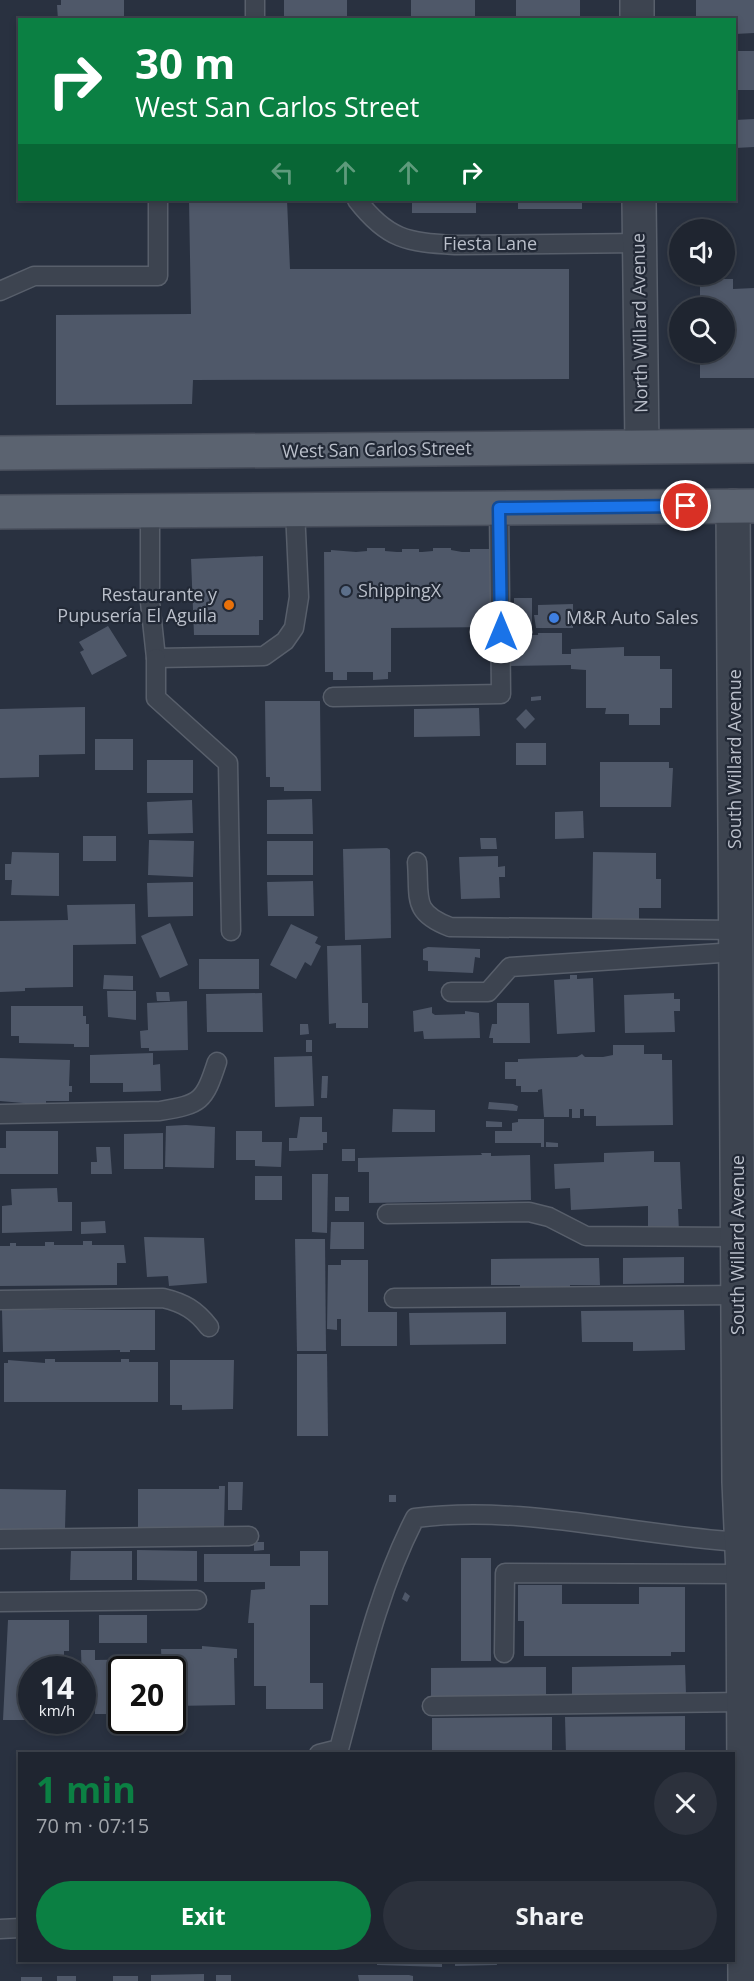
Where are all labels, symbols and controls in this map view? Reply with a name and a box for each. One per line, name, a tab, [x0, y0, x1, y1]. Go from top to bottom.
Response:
text: 30 m	[135, 34, 235, 91]
icon: right	[36, 42, 114, 120]
text: West San Carlos Street	[135, 88, 419, 125]
icon: left	[266, 156, 299, 189]
icon: ahead	[329, 156, 362, 189]
icon: ahead	[392, 156, 425, 189]
icon: right	[455, 156, 488, 189]
map controls	[669, 219, 735, 363]
button: sound	[669, 219, 735, 285]
street label: Fiesta Lane	[443, 231, 537, 255]
street label: North Willard Avenue	[625, 233, 653, 413]
button: search	[669, 297, 735, 363]
street label: West San Carlos Street	[282, 435, 472, 463]
pin	[660, 480, 711, 531]
icon: arrive	[669, 489, 702, 522]
place label: ShippingX	[358, 578, 442, 602]
place label: Restaurante y Pupusería El Aguila	[57, 582, 218, 627]
marker: ShippingX	[339, 584, 353, 598]
marker: Restaurante y Pupusería El Aguila	[222, 598, 236, 612]
position arrow	[469, 600, 533, 664]
place label: M&R Auto Sales	[566, 605, 699, 629]
marker: M&R Auto Sales	[547, 611, 561, 625]
street label: South Willard Avenue	[722, 669, 746, 849]
street label: South Willard Avenue	[725, 1155, 749, 1335]
speed limit sign: 20	[108, 1656, 186, 1734]
text: 14	[40, 1667, 74, 1708]
text: km/h	[39, 1700, 75, 1720]
text: 1 min	[36, 1765, 136, 1814]
button: close	[654, 1772, 717, 1835]
text: 70 m · 07:15	[36, 1812, 149, 1839]
button: Exit	[36, 1881, 371, 1950]
button: Share	[383, 1881, 717, 1950]

